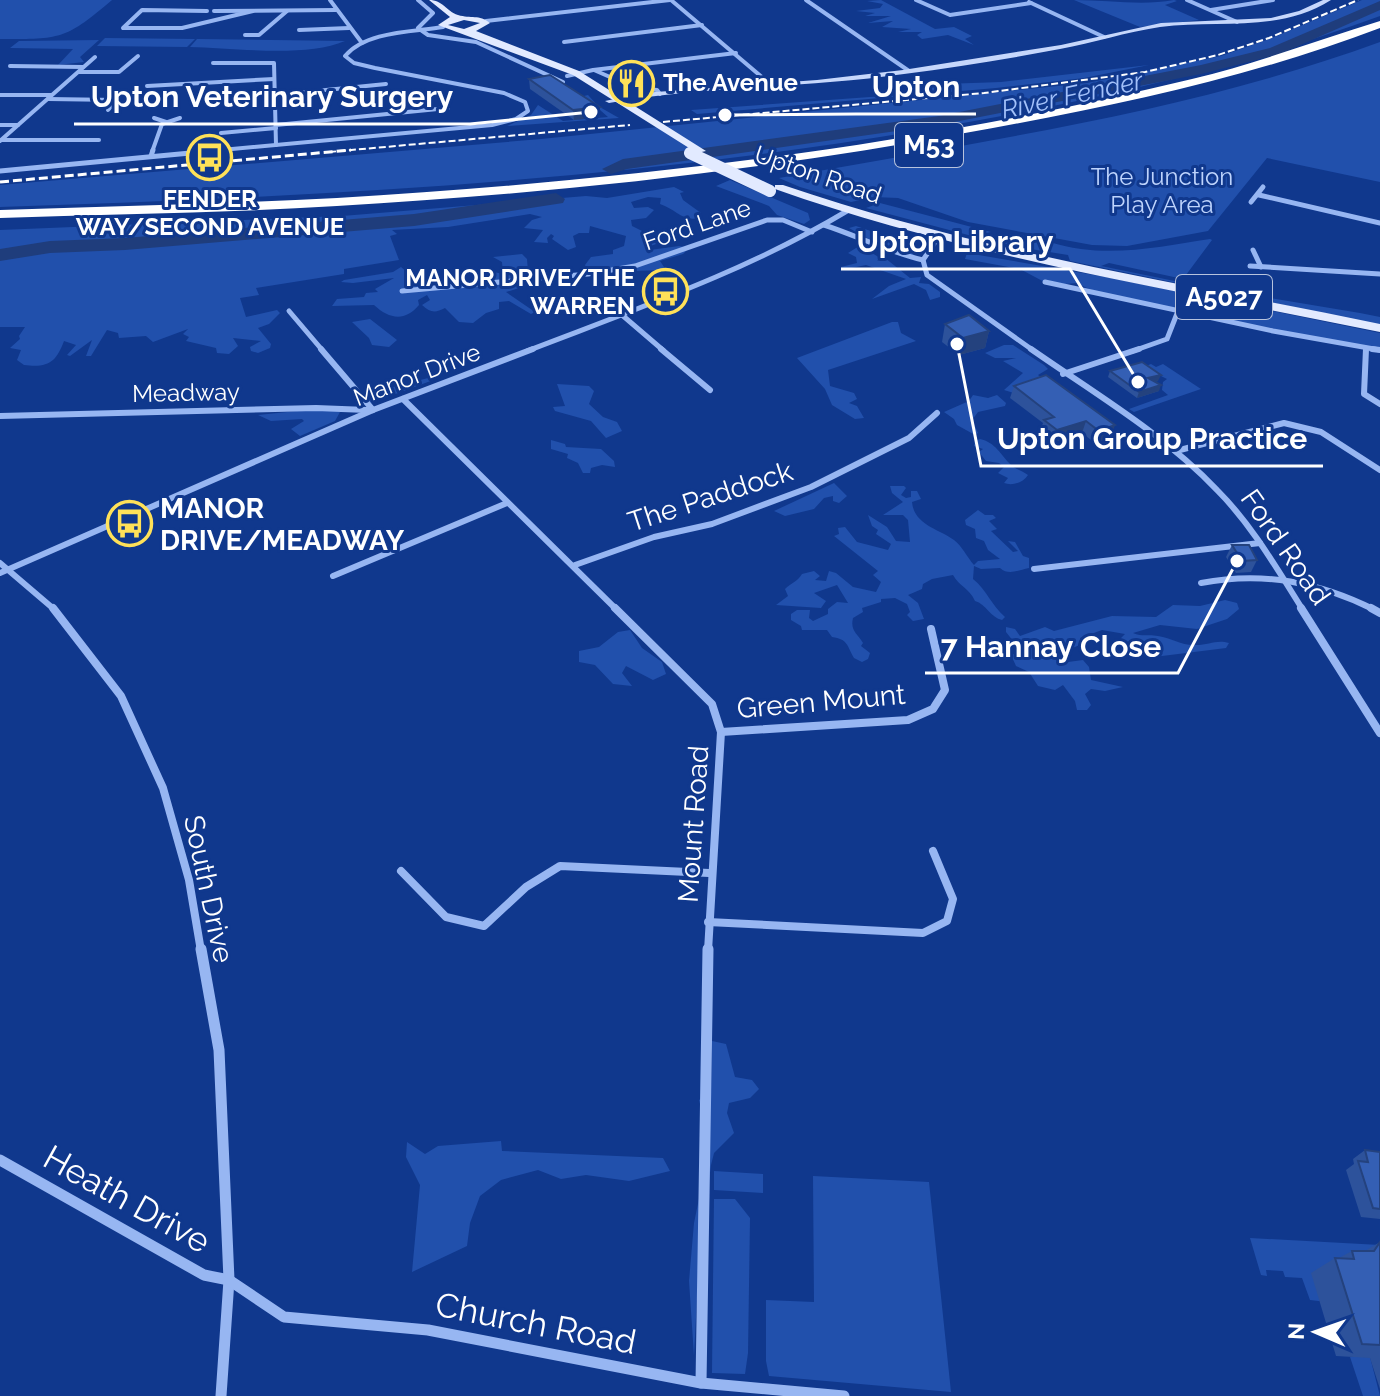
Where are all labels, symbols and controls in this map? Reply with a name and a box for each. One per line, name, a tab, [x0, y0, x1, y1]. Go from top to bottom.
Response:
restaurant icon: The Avenue	[608, 59, 656, 107]
callout: Upton	[856, 60, 976, 114]
water label: River Fender	[998, 65, 1147, 125]
place label: The Avenue	[663, 68, 798, 97]
text: Upton	[872, 69, 960, 104]
callout: Upton Veterinary Surgery	[74, 70, 470, 124]
text: Upton Veterinary Surgery	[91, 79, 454, 114]
road number: M53	[895, 123, 963, 167]
bus stop icon: FENDER WAY/SECOND AVENUE	[186, 133, 234, 181]
street label: Upton Road	[751, 139, 885, 210]
park label: The Junction Play Area	[1091, 162, 1233, 219]
place label: FENDER WAY/SECOND AVENUE	[76, 184, 344, 241]
street label: Ford Lane	[639, 193, 754, 256]
callout: Upton Library	[841, 215, 1070, 269]
text: Upton Library	[857, 224, 1054, 259]
place label: MANOR DRIVE/THE WARREN	[405, 263, 635, 320]
bus stop icon: MANOR DRIVE/THE WARREN	[642, 268, 690, 316]
road number: A5027	[1176, 275, 1272, 319]
street label: Manor Drive	[349, 337, 484, 412]
street label: Meadway	[132, 377, 240, 408]
callout: Upton Group Practice	[981, 412, 1323, 466]
text: Upton Group Practice	[997, 421, 1307, 456]
street label: The Paddock	[624, 454, 797, 539]
street label: Ford Road	[1234, 483, 1337, 611]
place label: MANOR DRIVE/MEADWAY	[160, 492, 405, 557]
bus stop icon: MANOR DRIVE/MEADWAY	[105, 500, 153, 548]
callout: 7 Hannay Close	[925, 619, 1178, 673]
text: 7 Hannay Close	[941, 629, 1161, 664]
street label: Green Mount	[735, 678, 907, 725]
street label: Mount Road	[672, 744, 715, 904]
street label: South Drive	[177, 812, 240, 966]
street label: Heath Drive	[37, 1137, 217, 1261]
street label: Church Road	[432, 1284, 640, 1362]
north arrow	[1276, 1292, 1356, 1372]
text: N	[1283, 1322, 1309, 1340]

